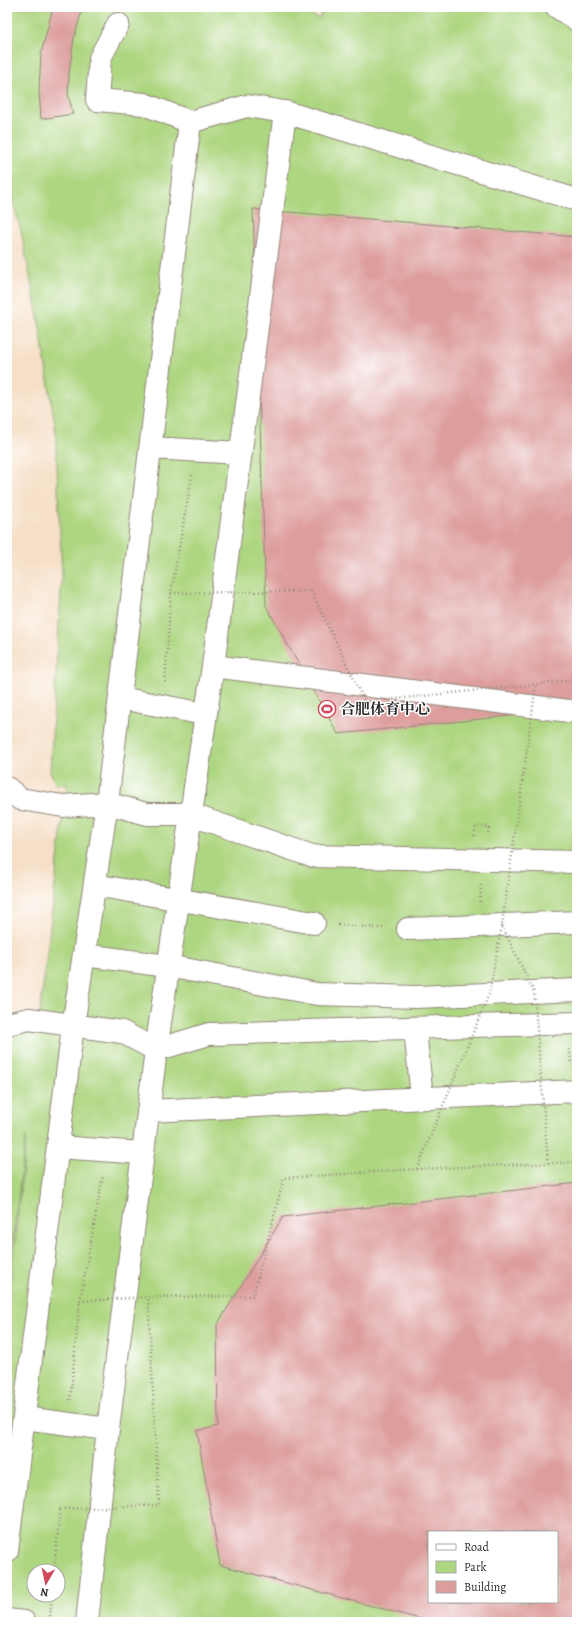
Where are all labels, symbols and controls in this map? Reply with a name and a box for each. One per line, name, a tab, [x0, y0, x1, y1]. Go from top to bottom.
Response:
sports icon: 合肥体育中心	[317, 699, 337, 719]
place label: 合肥体育中心	[340, 699, 430, 719]
legend	[428, 1531, 558, 1603]
text: Road	[464, 1539, 490, 1555]
text: Park	[464, 1559, 487, 1575]
north arrow	[26, 1563, 66, 1603]
text: Building	[464, 1579, 506, 1595]
text: N	[39, 1584, 50, 1600]

